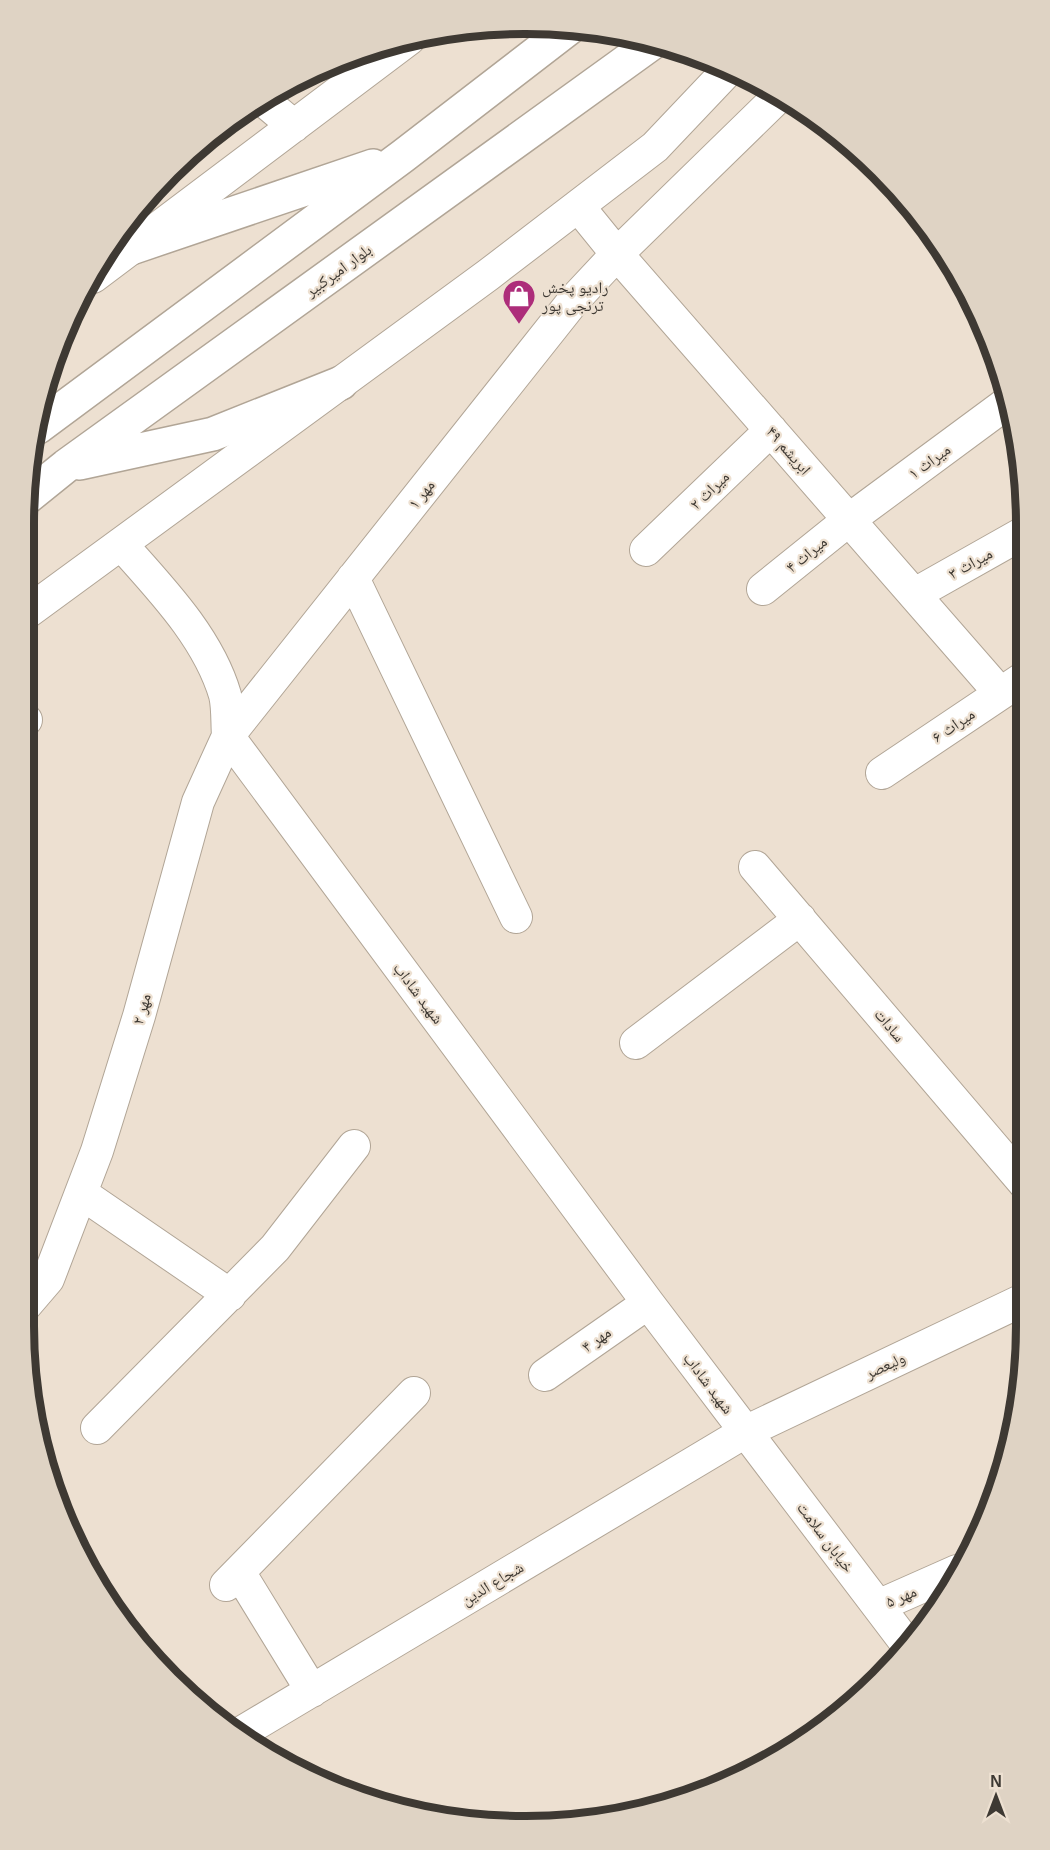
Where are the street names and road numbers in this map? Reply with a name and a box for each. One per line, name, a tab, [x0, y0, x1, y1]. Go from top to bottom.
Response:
street label: بلوار امیرکبیر	[301, 241, 375, 301]
street label: ابریشم ۴۹	[762, 423, 814, 479]
street label: میراث ۱	[905, 441, 954, 483]
street label: میراث ۲	[686, 468, 733, 514]
street label: مهر ۱	[405, 477, 439, 513]
street label: میراث ۴	[783, 533, 831, 577]
street label: میراث ۳	[945, 545, 996, 583]
street label: میراث ۶	[929, 705, 978, 747]
street label: شهید شاداب	[389, 960, 447, 1028]
street label: مهر ۲	[129, 992, 155, 1027]
street label: سادات	[871, 1006, 908, 1045]
street label: مهر ۴	[579, 1323, 615, 1356]
street label: ولیعصر	[862, 1349, 908, 1383]
street label: شهید شاداب	[679, 1350, 737, 1418]
street label: خیابان سلامت	[792, 1499, 857, 1577]
street label: شجاع الدین	[458, 1558, 527, 1610]
street label: مهر ۵	[883, 1582, 919, 1611]

